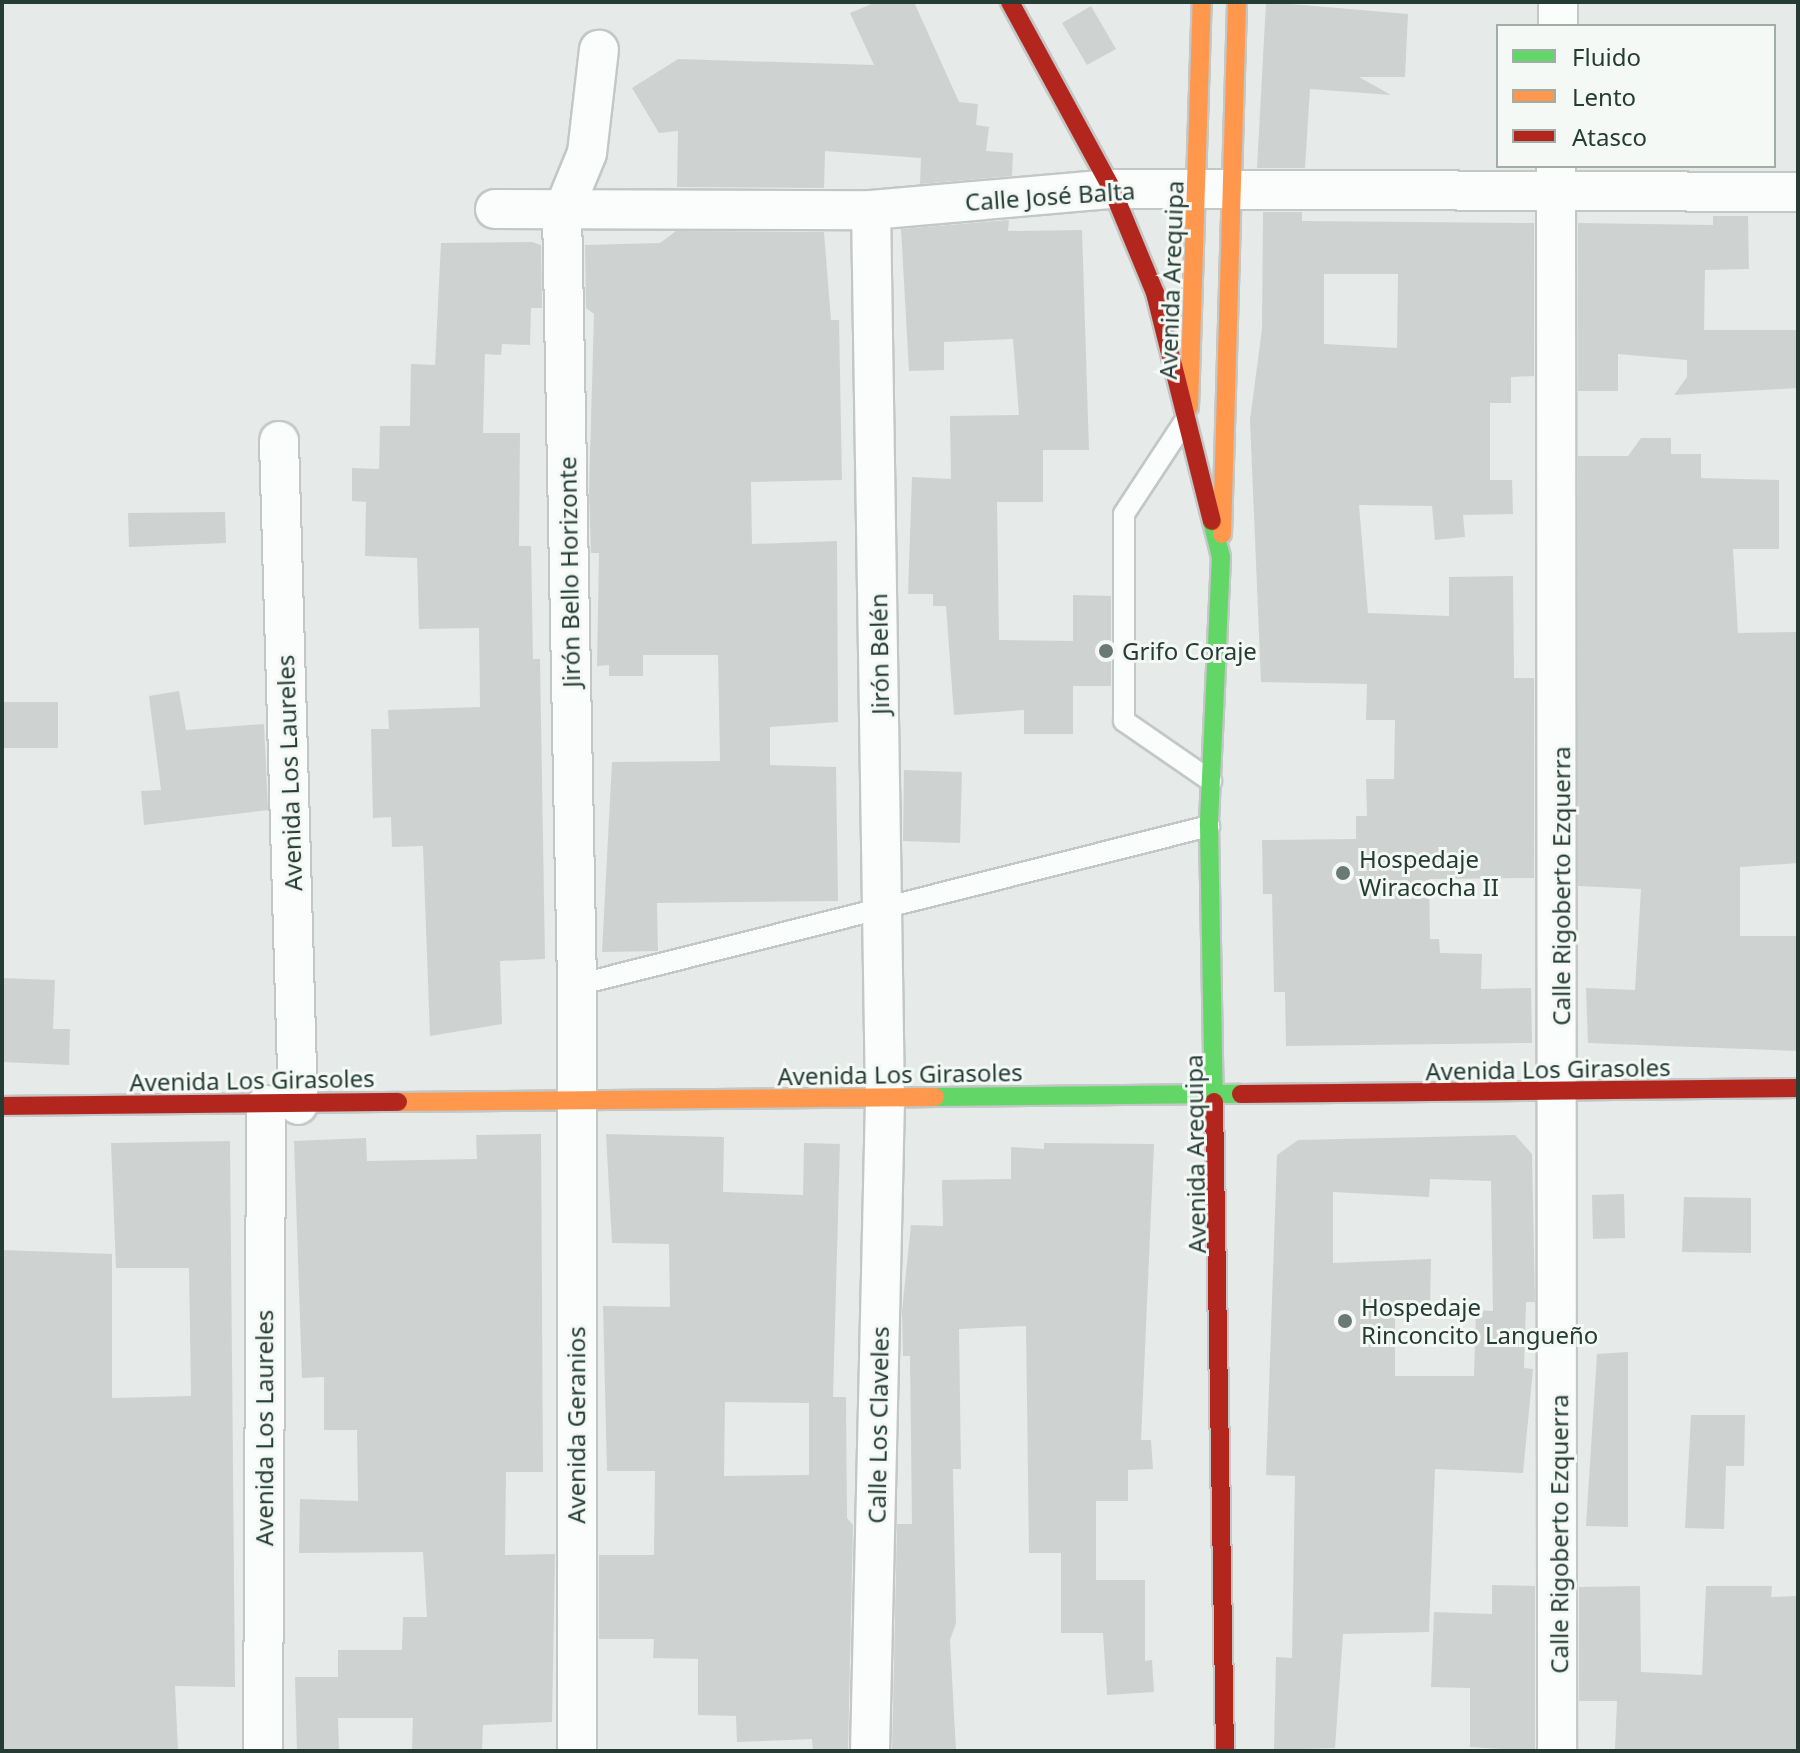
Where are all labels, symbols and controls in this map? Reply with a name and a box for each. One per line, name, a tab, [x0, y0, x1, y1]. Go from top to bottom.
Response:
legend	[1496, 24, 1776, 168]
text: Fluido	[1572, 40, 1641, 73]
text: Lento	[1572, 80, 1636, 113]
text: Atasco	[1572, 120, 1647, 153]
street label: Calle José Balta	[964, 176, 1136, 216]
street label: Avenida Arequipa	[1153, 180, 1189, 380]
street label: Jirón Bello Horizonte	[553, 456, 585, 688]
street label: Jirón Belén	[864, 593, 894, 715]
place label: Grifo Coraje	[1122, 637, 1257, 665]
marker: Grifo Coraje	[1097, 642, 1115, 660]
street label: Avenida Los Laureles	[270, 654, 308, 892]
street label: Calle Rigoberto Ezquerra	[1547, 746, 1575, 1026]
place label: Hospedaje Wiracocha II	[1359, 845, 1499, 901]
marker: Hospedaje Wiracocha II	[1334, 864, 1352, 882]
street label: Avenida Los Girasoles	[1425, 1052, 1671, 1086]
street label: Avenida Arequipa	[1179, 1054, 1211, 1254]
street label: Avenida Los Girasoles	[777, 1057, 1023, 1091]
street label: Avenida Los Girasoles	[129, 1063, 375, 1097]
place label: Hospedaje Rinconcito Langueño	[1361, 1293, 1598, 1349]
street label: Avenida Los Laureles	[250, 1310, 278, 1546]
marker: Hospedaje Rinconcito Langueño	[1336, 1312, 1354, 1330]
street label: Avenida Geranios	[562, 1326, 590, 1524]
street label: Calle Los Claveles	[862, 1326, 894, 1524]
street label: Calle Rigoberto Ezquerra	[1545, 1394, 1573, 1674]

